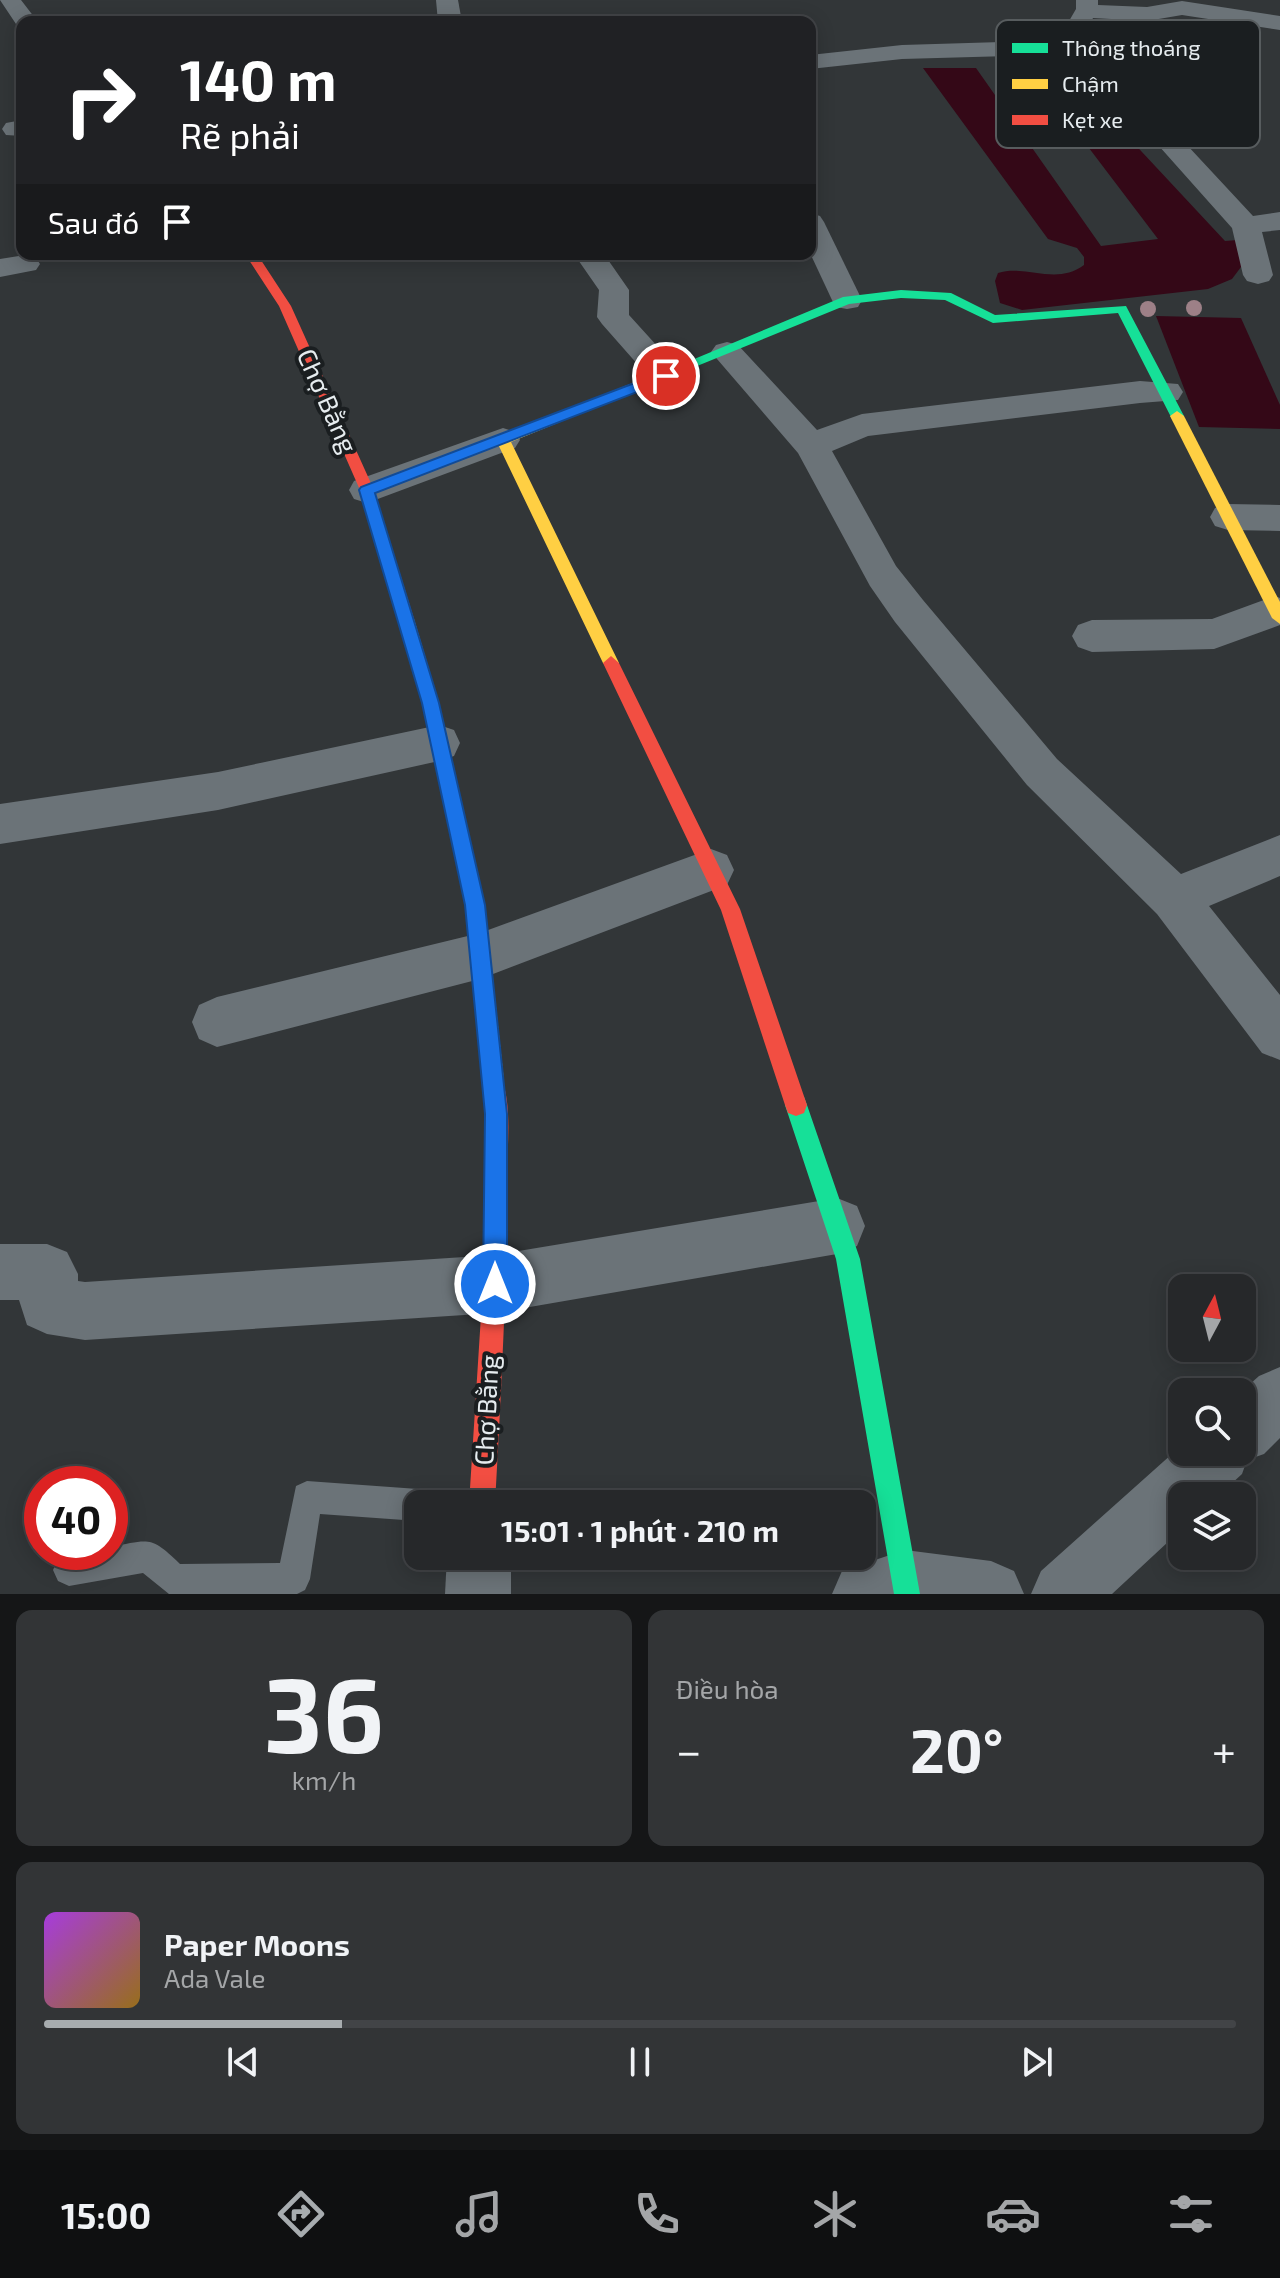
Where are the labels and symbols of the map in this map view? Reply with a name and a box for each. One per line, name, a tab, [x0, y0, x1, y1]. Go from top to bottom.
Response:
legend	[996, 20, 1260, 148]
text: Thông thoáng	[1062, 34, 1200, 60]
text: Chậm	[1062, 70, 1119, 96]
text: Kẹt xe	[1062, 106, 1123, 132]
pin	[632, 342, 700, 410]
street label: Chợ Bằng	[292, 343, 365, 457]
position arrow	[453, 1242, 537, 1326]
north arrow	[1168, 1274, 1256, 1362]
street label: Chợ Bằng	[467, 1354, 504, 1466]
speed limit sign: 40	[24, 1466, 128, 1570]

